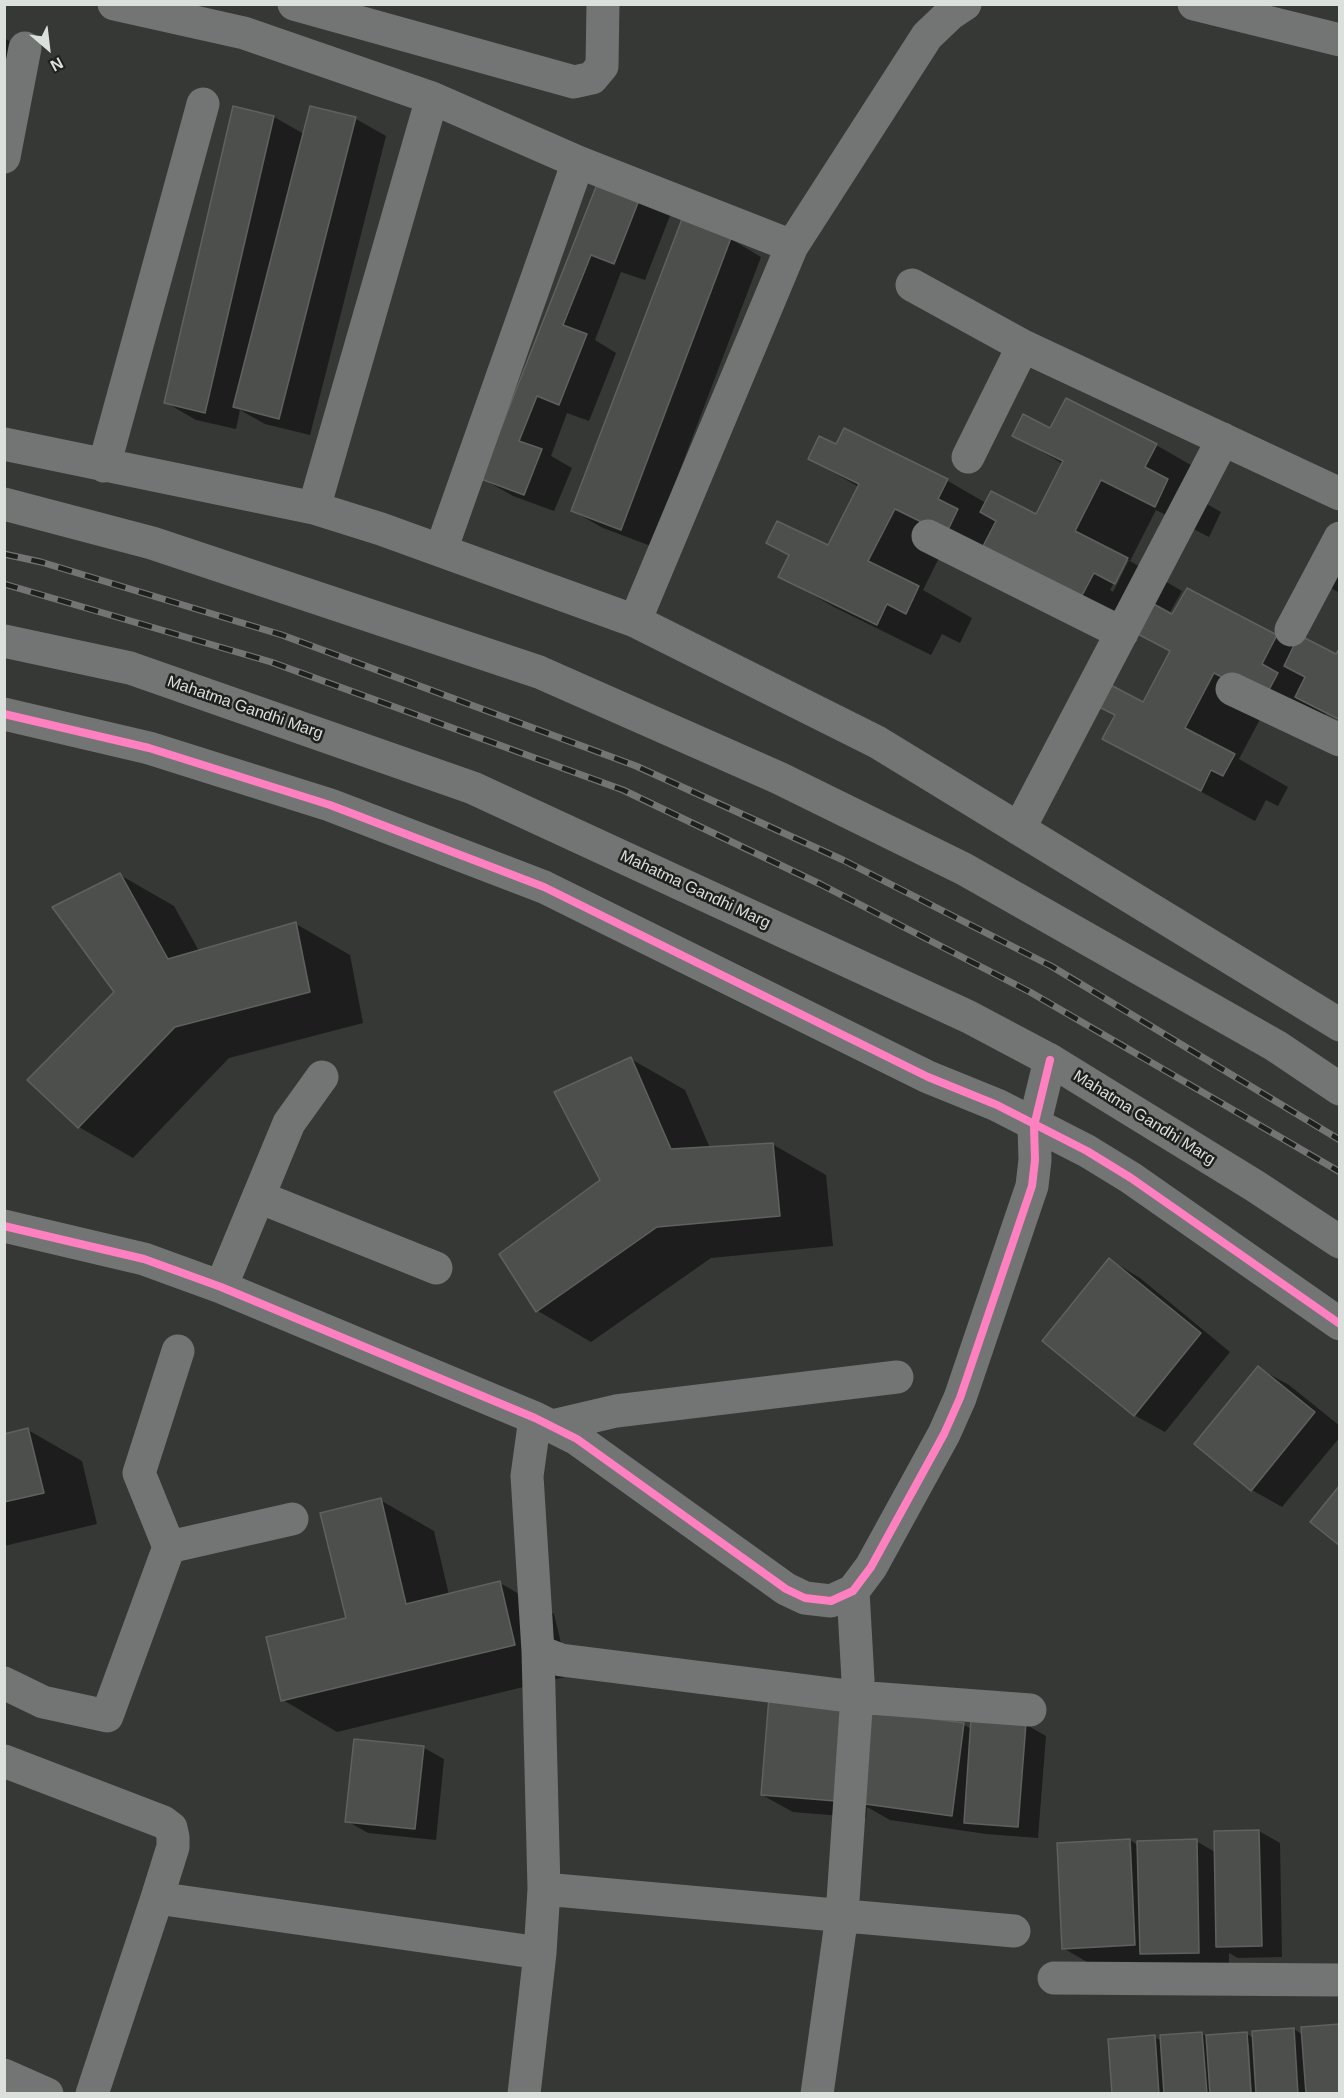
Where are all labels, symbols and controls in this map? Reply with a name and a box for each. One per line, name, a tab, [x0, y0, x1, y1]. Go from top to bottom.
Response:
north arrow	[18, 18, 78, 78]
text: N	[48, 54, 66, 75]
street label: Mahatma Gandhi Marg	[165, 672, 325, 744]
street label: Mahatma Gandhi Marg	[617, 847, 773, 933]
street label: Mahatma Gandhi Marg	[1070, 1067, 1218, 1169]

